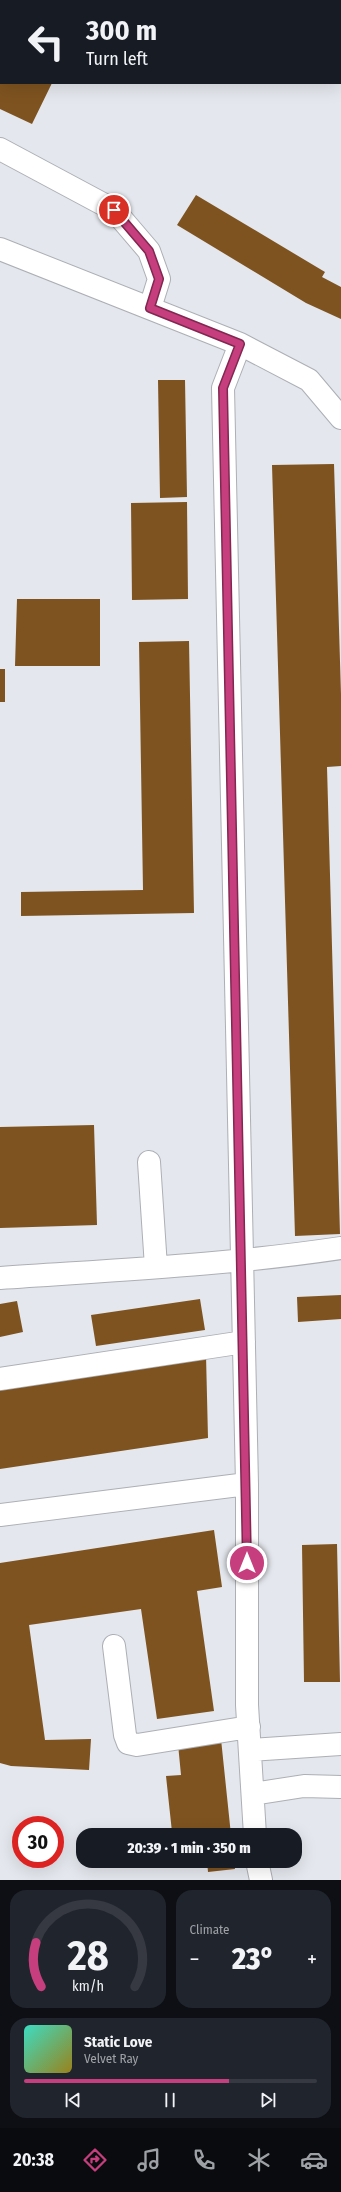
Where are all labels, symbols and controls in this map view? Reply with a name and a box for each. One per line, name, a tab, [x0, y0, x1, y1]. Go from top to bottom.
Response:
text: 300 m	[86, 14, 157, 47]
icon: left	[20, 16, 72, 68]
text: Turn left	[86, 48, 148, 70]
pin	[97, 193, 131, 227]
icon: arrive	[103, 199, 125, 221]
position arrow	[226, 1542, 268, 1584]
speed limit sign: 30	[12, 1816, 64, 1868]
text: 20:39 · 1 min · 350 m	[127, 1839, 251, 1857]
text: Climate	[190, 1922, 230, 1937]
text: 28	[66, 1931, 108, 1981]
text: 23°	[232, 1941, 274, 1977]
text: −	[190, 1946, 199, 1973]
text: +	[307, 1946, 317, 1973]
text: km/h	[72, 1978, 104, 1995]
text: Static Love	[84, 2033, 152, 2051]
text: Velvet Ray	[84, 2051, 138, 2066]
icon: previous	[62, 2089, 84, 2111]
icon: pause	[159, 2089, 181, 2111]
icon: next	[257, 2089, 279, 2111]
icon: directions	[81, 2146, 109, 2174]
icon: music	[135, 2146, 163, 2174]
icon: phone	[190, 2146, 218, 2174]
icon: climate	[245, 2146, 273, 2174]
icon: car	[300, 2146, 328, 2174]
text: 20:38	[13, 2149, 54, 2171]

